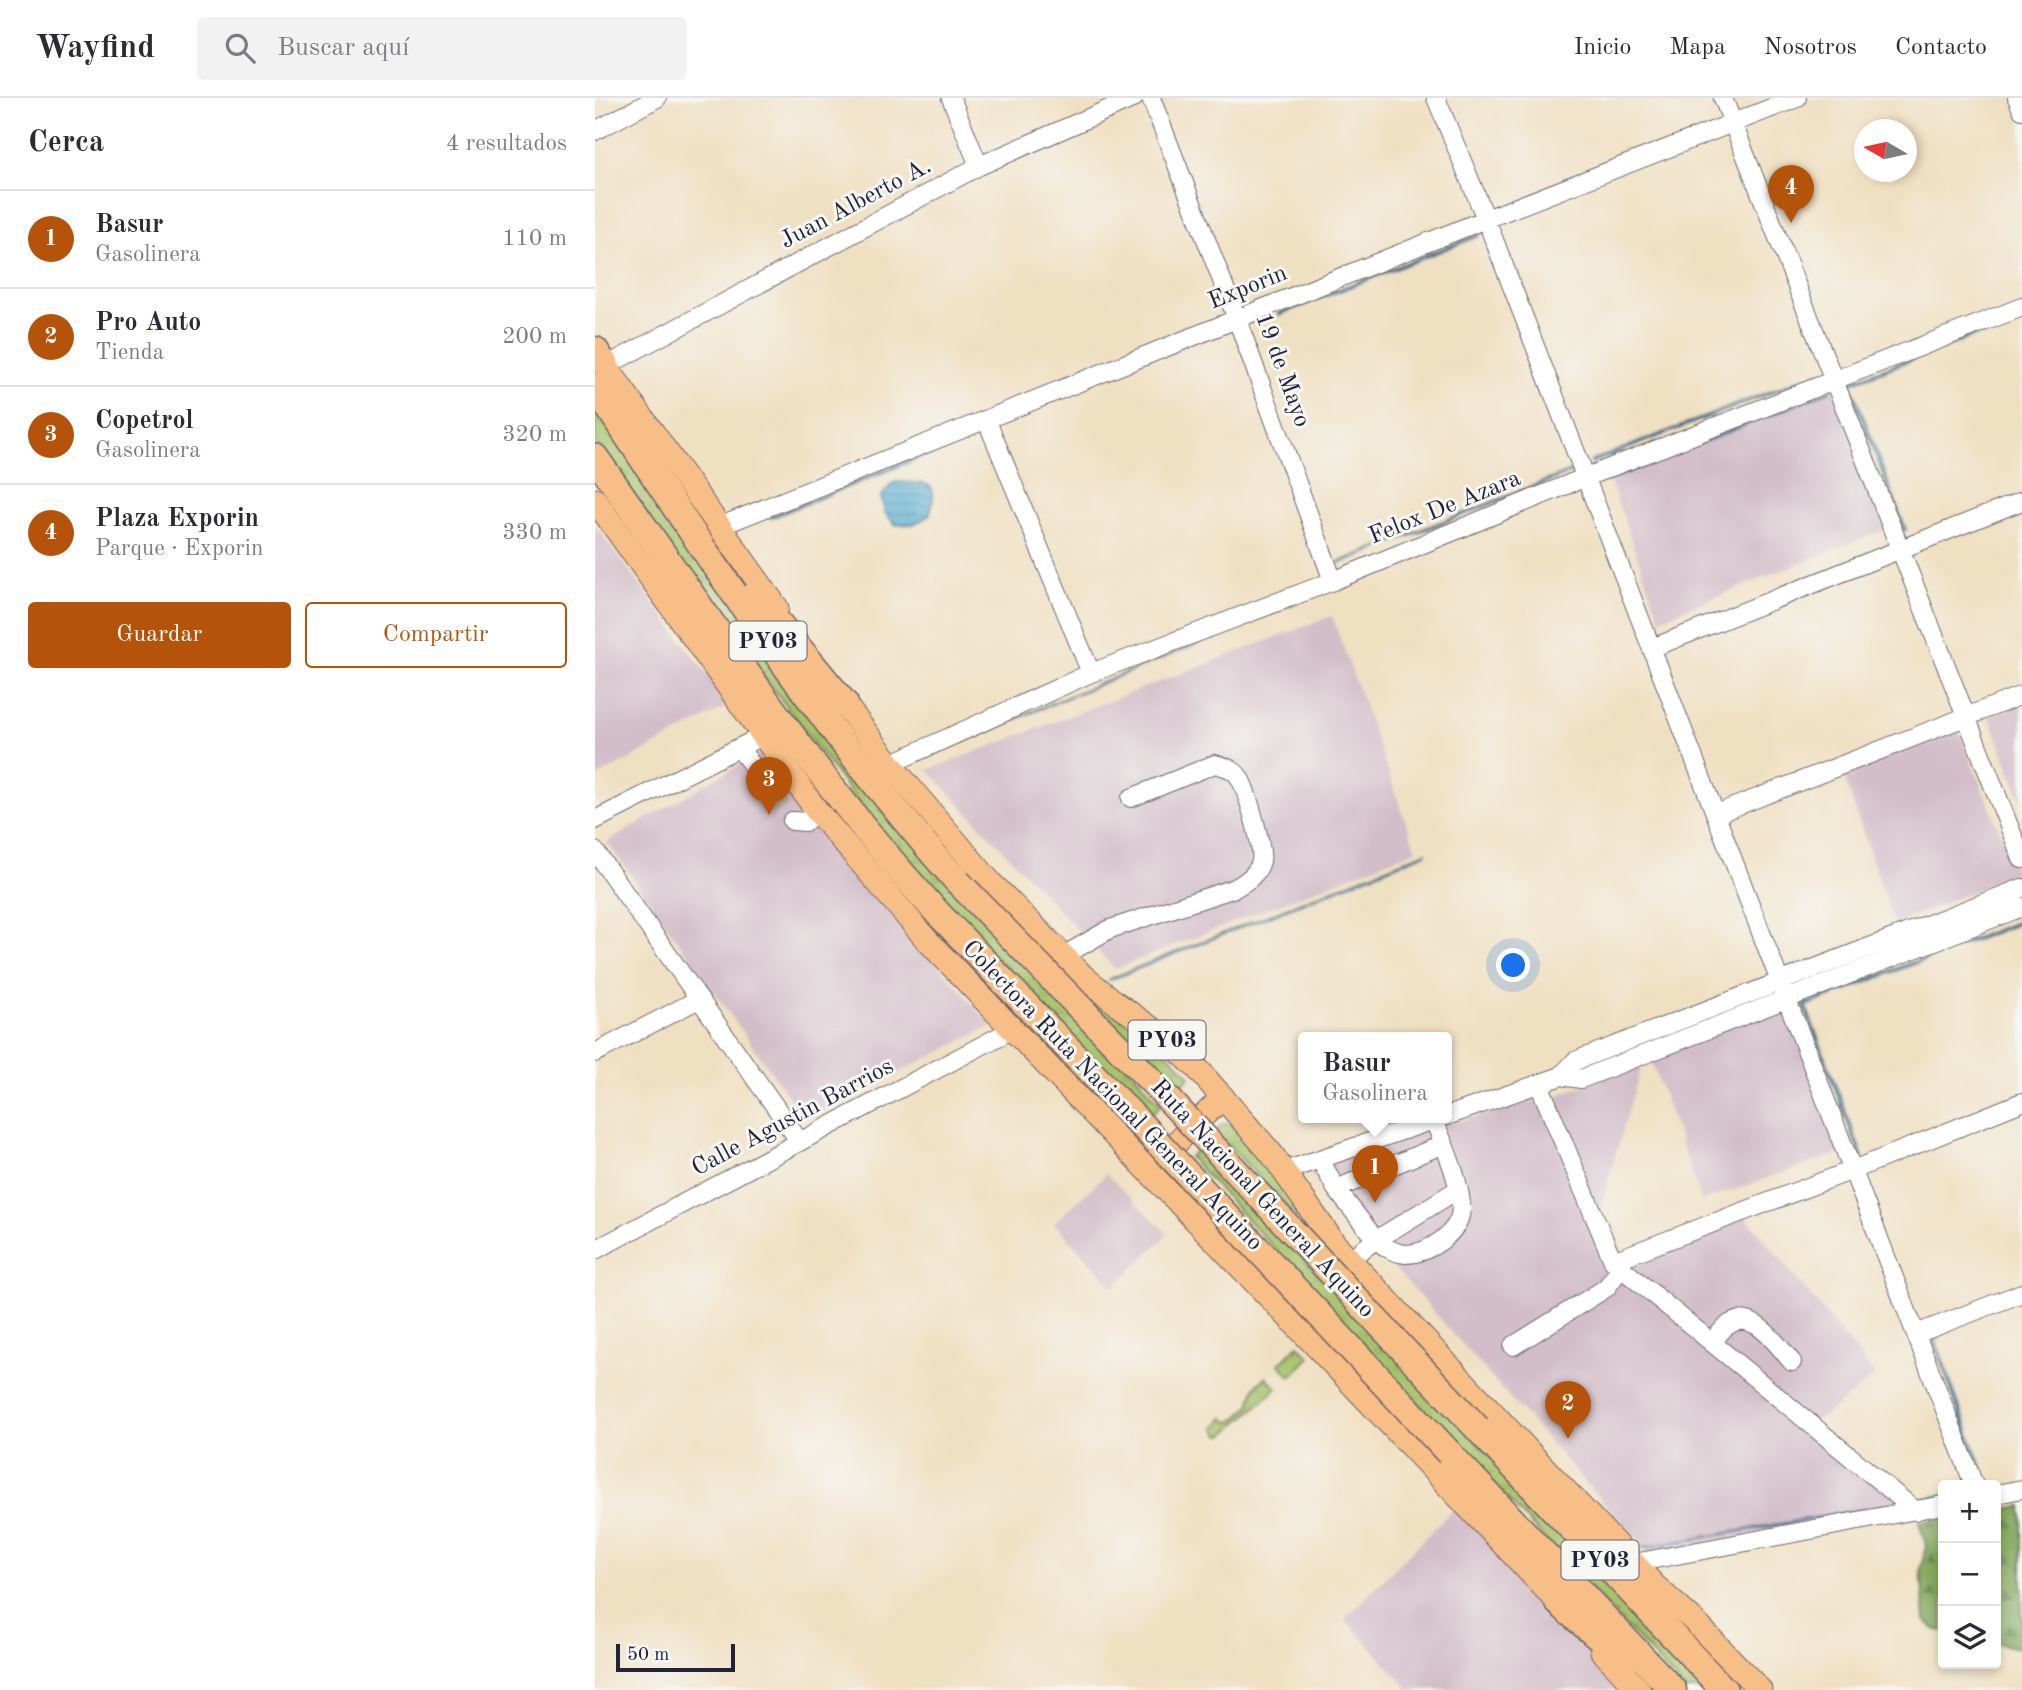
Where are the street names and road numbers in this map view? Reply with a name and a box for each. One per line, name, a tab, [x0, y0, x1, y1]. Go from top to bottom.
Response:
street label: Juan Alberto A.	[776, 154, 936, 254]
street label: Exporin	[1205, 261, 1291, 315]
street label: 19 de Mayo	[1250, 310, 1314, 430]
street label: Felox De Azara	[1366, 467, 1524, 549]
road number: PY03	[729, 622, 807, 660]
street label: Colectora Ruta Nacional General Aquino	[956, 935, 1268, 1257]
road number: PY03	[1129, 1021, 1205, 1060]
street label: Calle Agustin Barrios	[688, 1055, 898, 1181]
street label: Ruta Nacional General Aquino	[1144, 1074, 1380, 1324]
road number: PY03	[1562, 1540, 1639, 1580]

